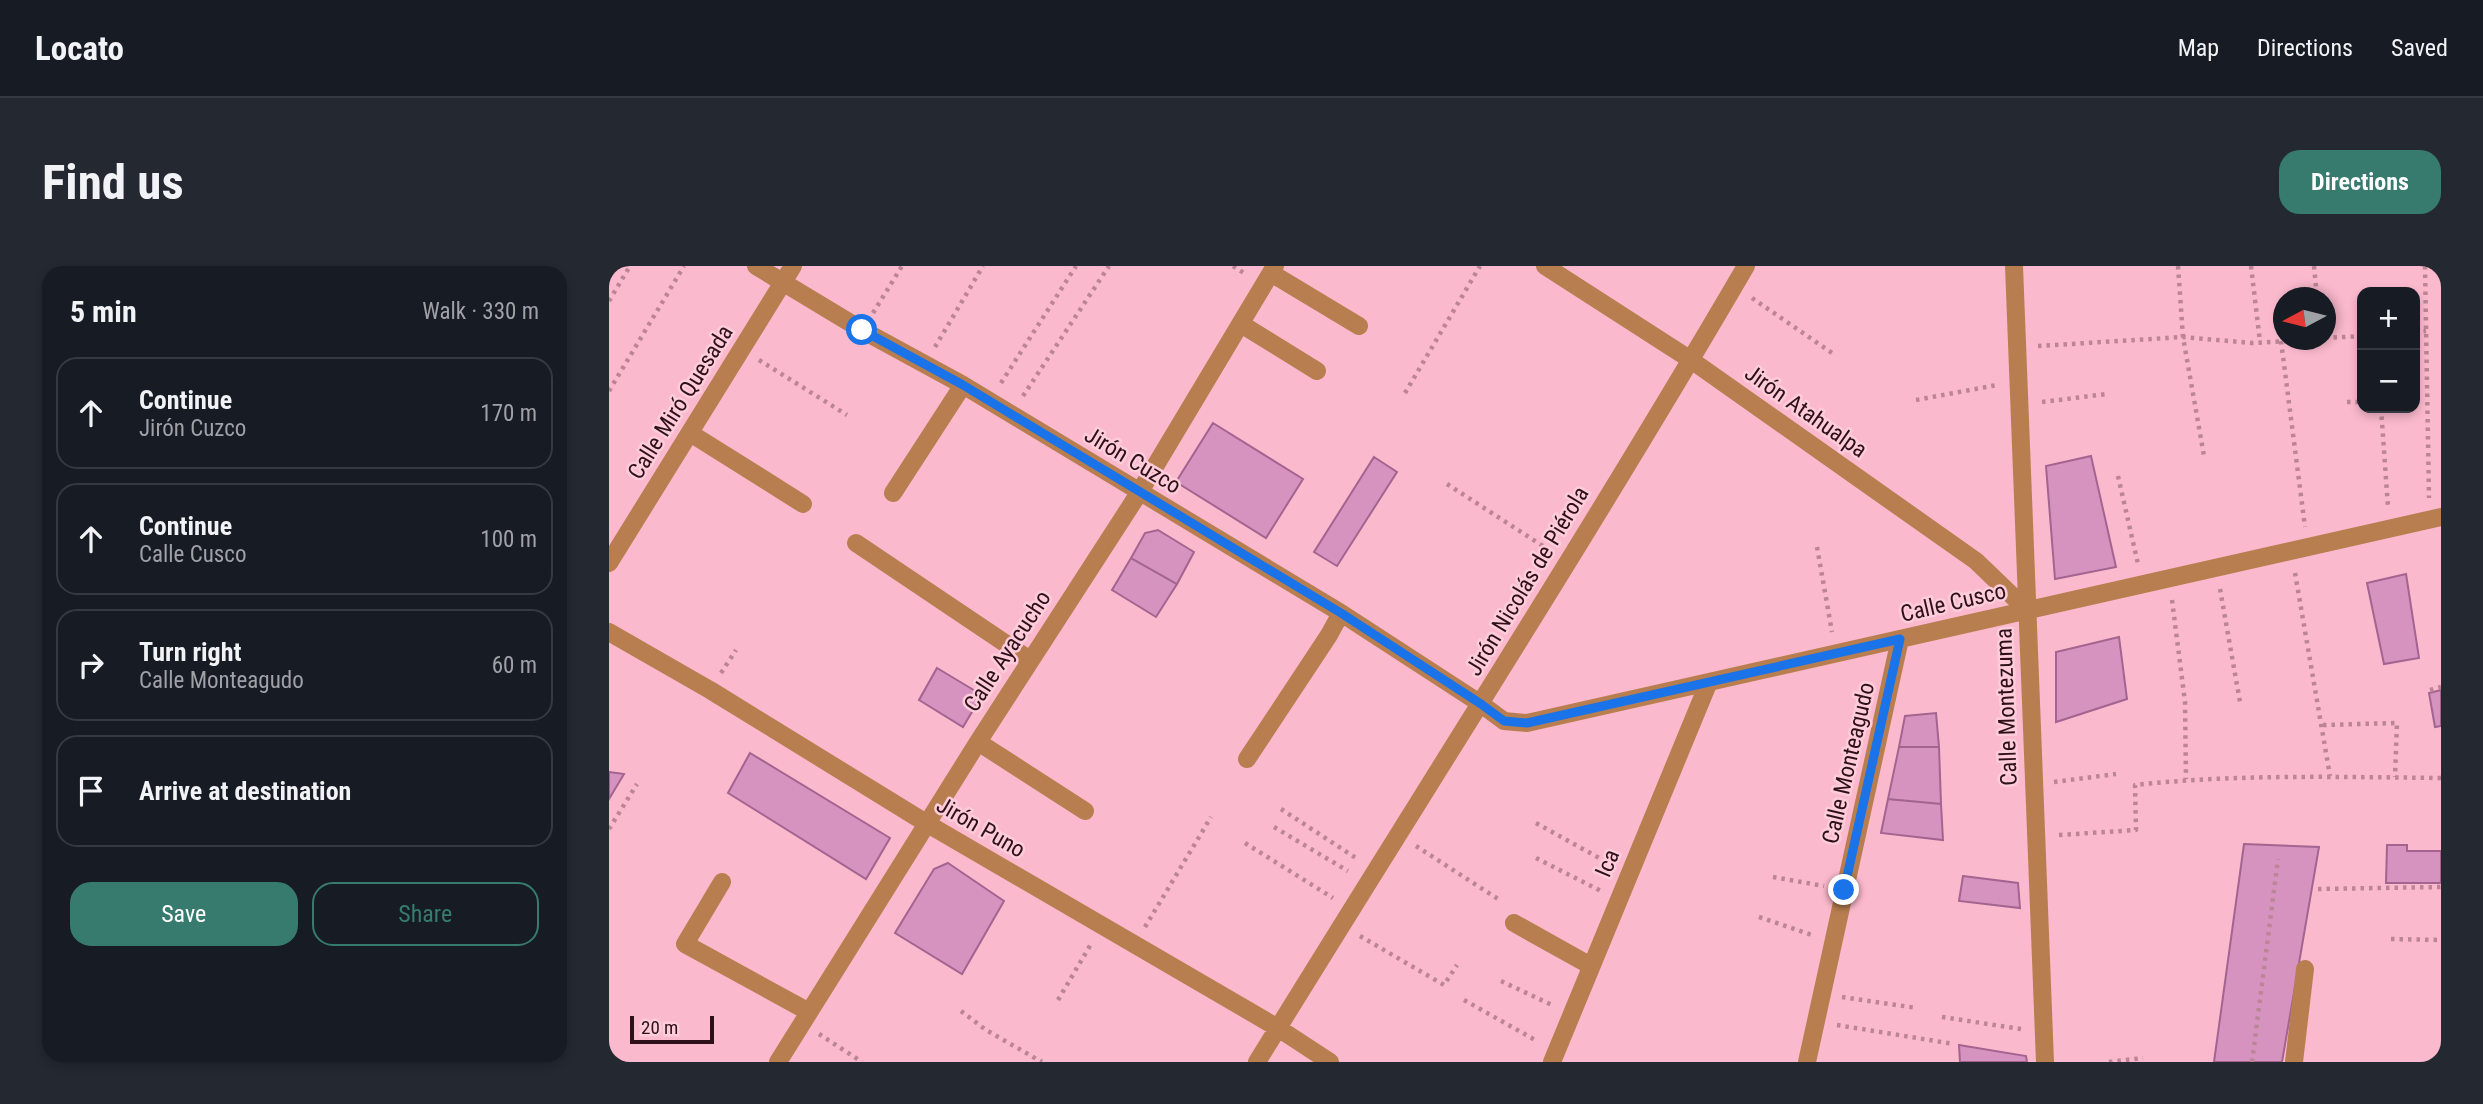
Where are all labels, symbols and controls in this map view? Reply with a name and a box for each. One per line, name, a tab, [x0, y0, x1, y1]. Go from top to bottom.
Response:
text: Locato	[35, 29, 124, 68]
text: Map	[2178, 34, 2219, 62]
text: Directions	[2257, 34, 2353, 62]
text: Saved	[2391, 34, 2448, 62]
button: Directions	[2279, 150, 2441, 214]
text: Find us	[42, 154, 184, 211]
north arrow	[2273, 287, 2336, 350]
map controls	[2357, 287, 2420, 413]
button: +	[2357, 287, 2420, 350]
text: 5 min	[70, 294, 137, 329]
text: Walk · 330 m	[422, 298, 539, 325]
route start	[846, 314, 877, 345]
street label: Calle Miró Quesada	[622, 320, 739, 484]
button: −	[2357, 350, 2420, 413]
street label: Jirón Atahualpa	[1739, 359, 1872, 463]
text: Continue	[139, 385, 232, 415]
icon: ahead	[72, 394, 110, 432]
text: 170 m	[480, 400, 537, 427]
text: Jirón Cuzco	[139, 415, 246, 442]
street label: Jirón Cuzco	[1080, 421, 1186, 500]
street label: Jirón Nicolás de Piérola	[1460, 482, 1595, 681]
text: Continue	[139, 511, 232, 541]
icon: ahead	[72, 520, 110, 558]
text: 100 m	[480, 526, 537, 553]
text: Calle Cusco	[139, 541, 247, 568]
street label: Calle Cusco	[1898, 577, 2009, 628]
street label: Calle Ayacucho	[958, 586, 1057, 717]
street label: Calle Montezuma	[1990, 628, 2023, 786]
text: Turn right	[139, 637, 241, 667]
icon: right	[72, 646, 110, 684]
text: 60 m	[492, 652, 537, 679]
text: Calle Monteagudo	[139, 667, 304, 694]
street label: Calle Monteagudo	[1817, 680, 1880, 846]
icon: arrive	[72, 772, 110, 810]
text: Arrive at destination	[139, 776, 351, 806]
street label: Jirón Puno	[932, 791, 1030, 864]
street label: Ica	[1590, 845, 1625, 881]
route end	[1828, 874, 1859, 905]
button: Save	[70, 882, 298, 946]
button: Share	[312, 882, 539, 946]
scale bar	[630, 1013, 714, 1045]
text: 20 m	[641, 1016, 678, 1039]

